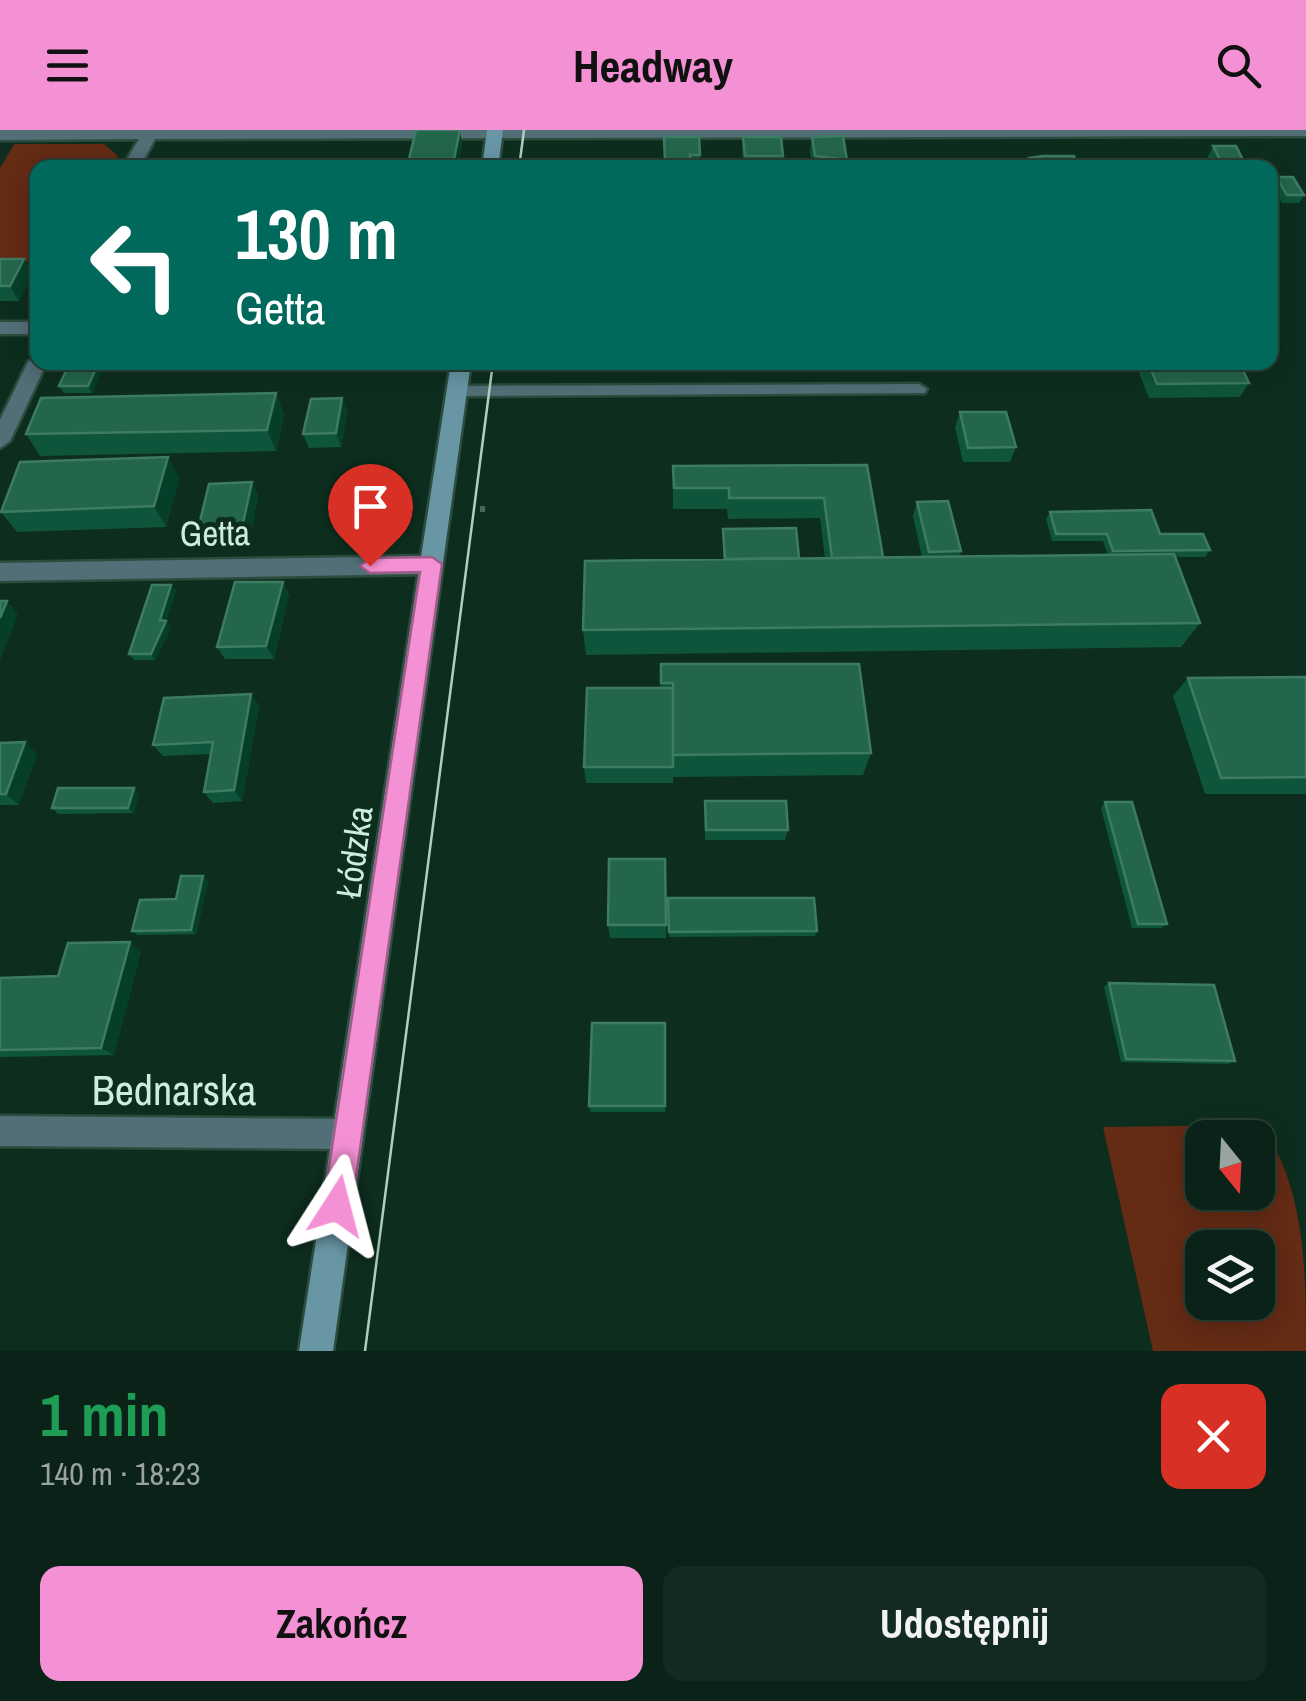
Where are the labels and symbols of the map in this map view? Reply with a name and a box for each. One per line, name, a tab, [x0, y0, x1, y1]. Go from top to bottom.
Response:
pin	[328, 464, 413, 567]
street label: Getta	[179, 509, 251, 557]
street label: Łódzka	[324, 803, 384, 901]
street label: Bednarska	[92, 1062, 256, 1118]
north arrow	[1185, 1120, 1275, 1210]
position arrow	[285, 1154, 389, 1258]

